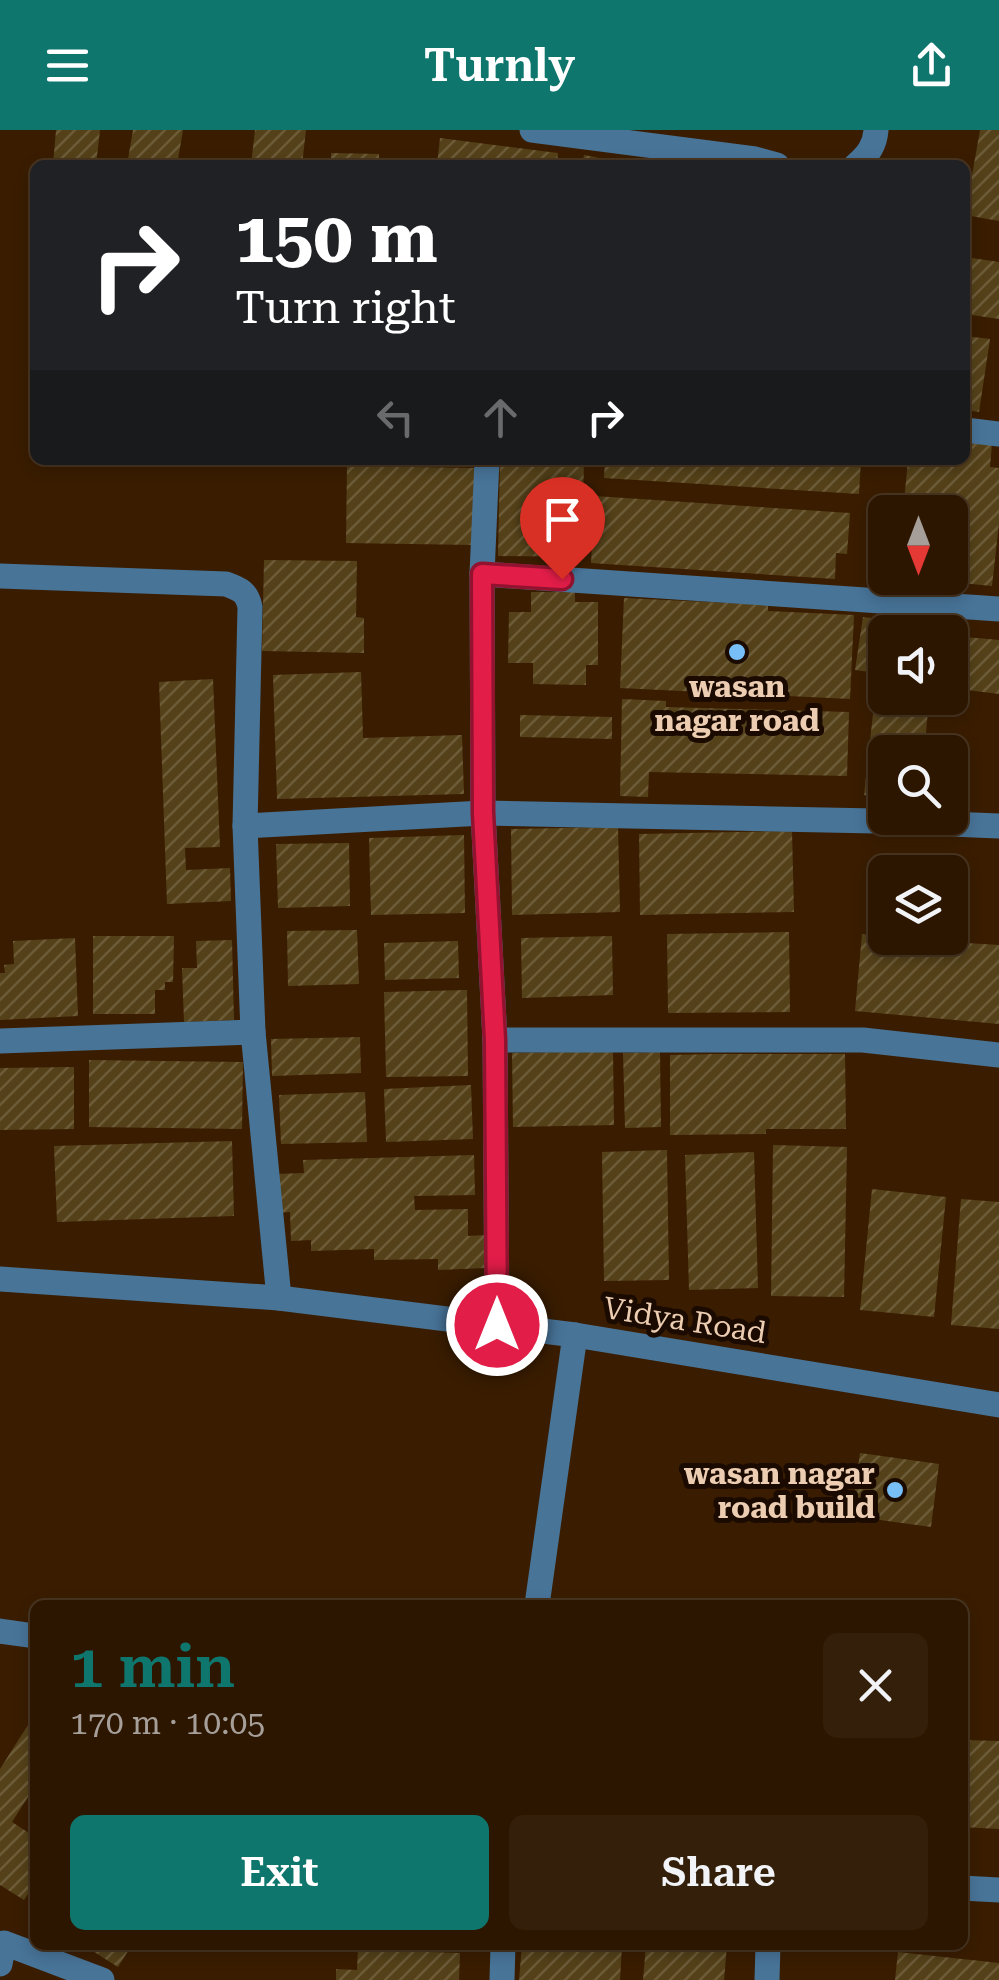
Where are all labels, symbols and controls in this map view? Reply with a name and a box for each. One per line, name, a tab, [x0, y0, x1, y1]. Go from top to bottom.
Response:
icon: menu	[40, 38, 95, 93]
icon: share	[904, 38, 959, 93]
text: Turnly	[424, 39, 575, 92]
text: 150 m	[235, 197, 438, 279]
icon: right	[70, 200, 200, 330]
text: Turn right	[235, 281, 456, 334]
icon: left	[368, 390, 423, 445]
icon: ahead	[473, 390, 528, 445]
icon: right	[578, 390, 633, 445]
pin	[520, 477, 605, 580]
icon: arrive	[535, 492, 590, 547]
north arrow	[868, 495, 968, 595]
map controls	[868, 495, 968, 955]
button: sound	[868, 615, 968, 715]
marker: wasan nagar road	[726, 641, 748, 663]
place label: wasan nagar road	[655, 669, 819, 738]
button: search	[868, 735, 968, 835]
button: layers	[868, 855, 968, 955]
position arrow	[445, 1273, 549, 1377]
street label: Vidya Road	[601, 1290, 769, 1350]
place label: wasan nagar road build	[684, 1456, 875, 1525]
marker: wasan nagar road build	[884, 1479, 906, 1501]
text: 1 min	[70, 1631, 235, 1702]
button: close	[823, 1633, 928, 1738]
text: 170 m · 10:05	[70, 1704, 265, 1742]
button: Exit	[70, 1815, 489, 1930]
button: Share	[509, 1815, 928, 1930]

